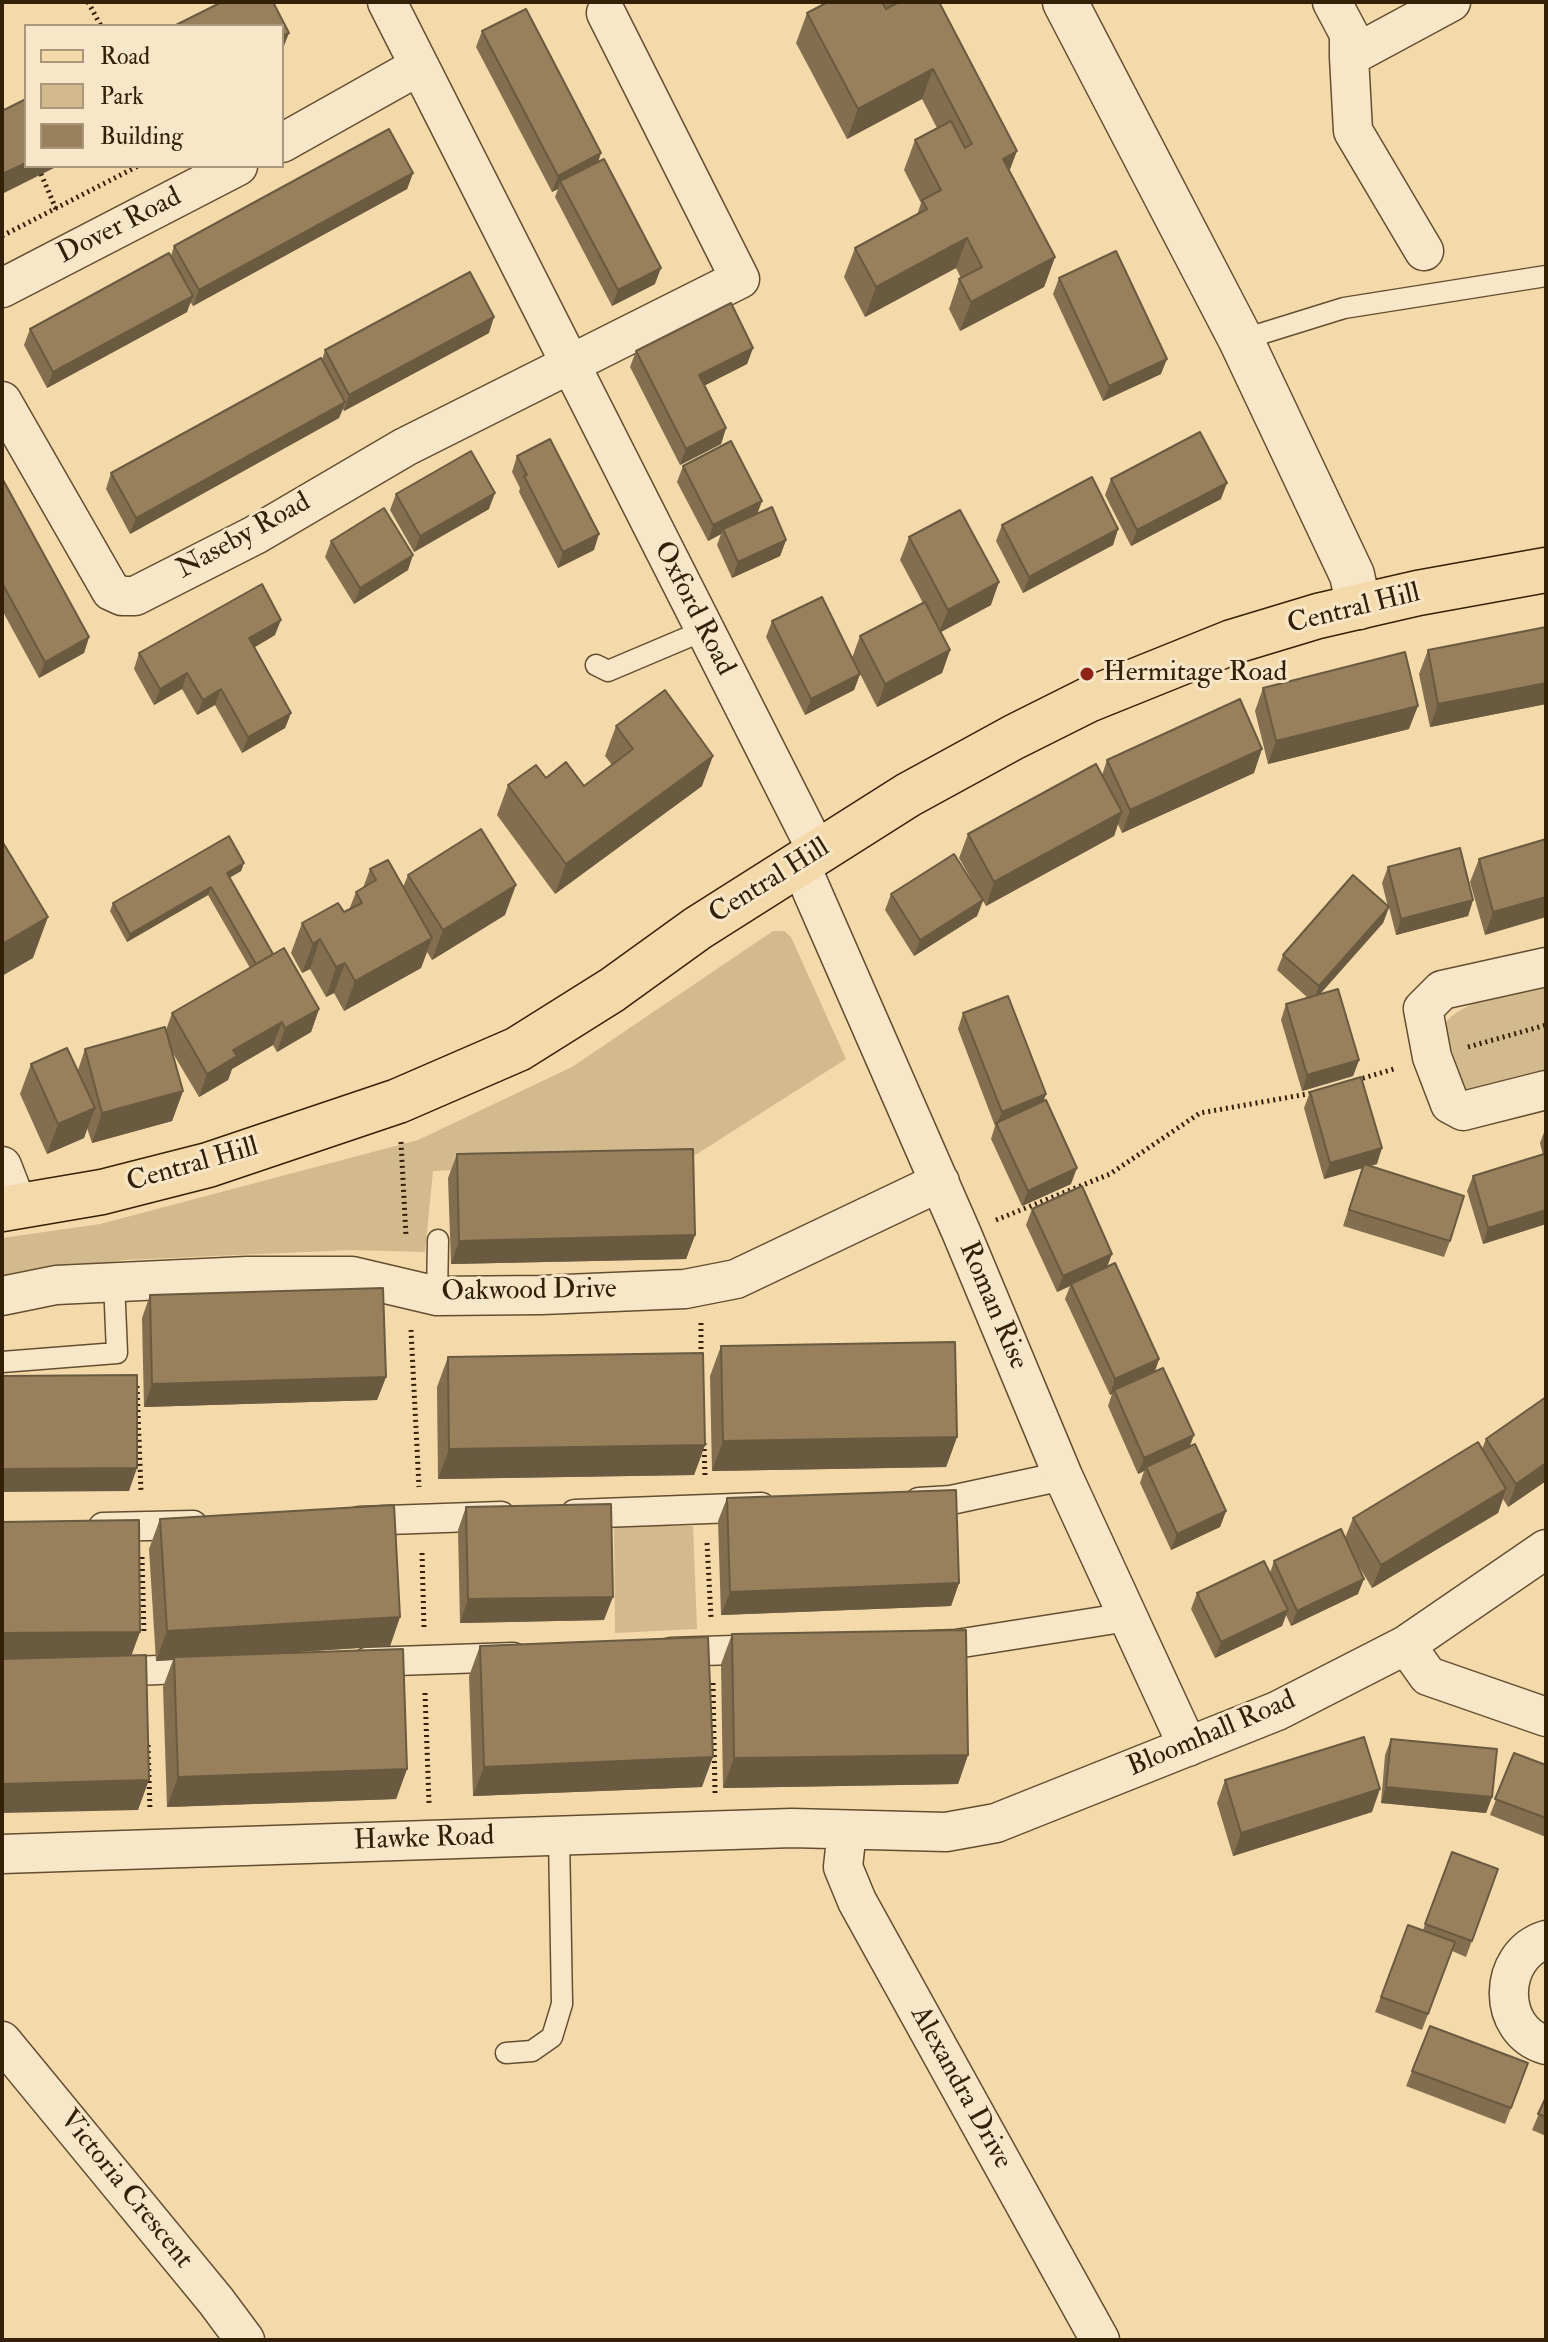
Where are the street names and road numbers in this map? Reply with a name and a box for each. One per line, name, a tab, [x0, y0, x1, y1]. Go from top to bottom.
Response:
street label: Dover Road	[52, 182, 188, 272]
street label: Naseby Road	[171, 487, 317, 587]
street label: Oxford Road	[645, 536, 741, 682]
street label: Central Hill	[1284, 577, 1424, 643]
street label: Central Hill	[704, 832, 836, 932]
street label: Central Hill	[123, 1131, 263, 1201]
street label: Roman Rise	[950, 1237, 1034, 1375]
street label: Oakwood Drive	[441, 1274, 617, 1310]
street label: Bloomhall Road	[1123, 1685, 1301, 1785]
street label: Hawke Road	[353, 1821, 495, 1859]
street label: Alexandra Drive	[902, 2001, 1018, 2175]
street label: Victoria Crescent	[51, 2104, 199, 2276]

